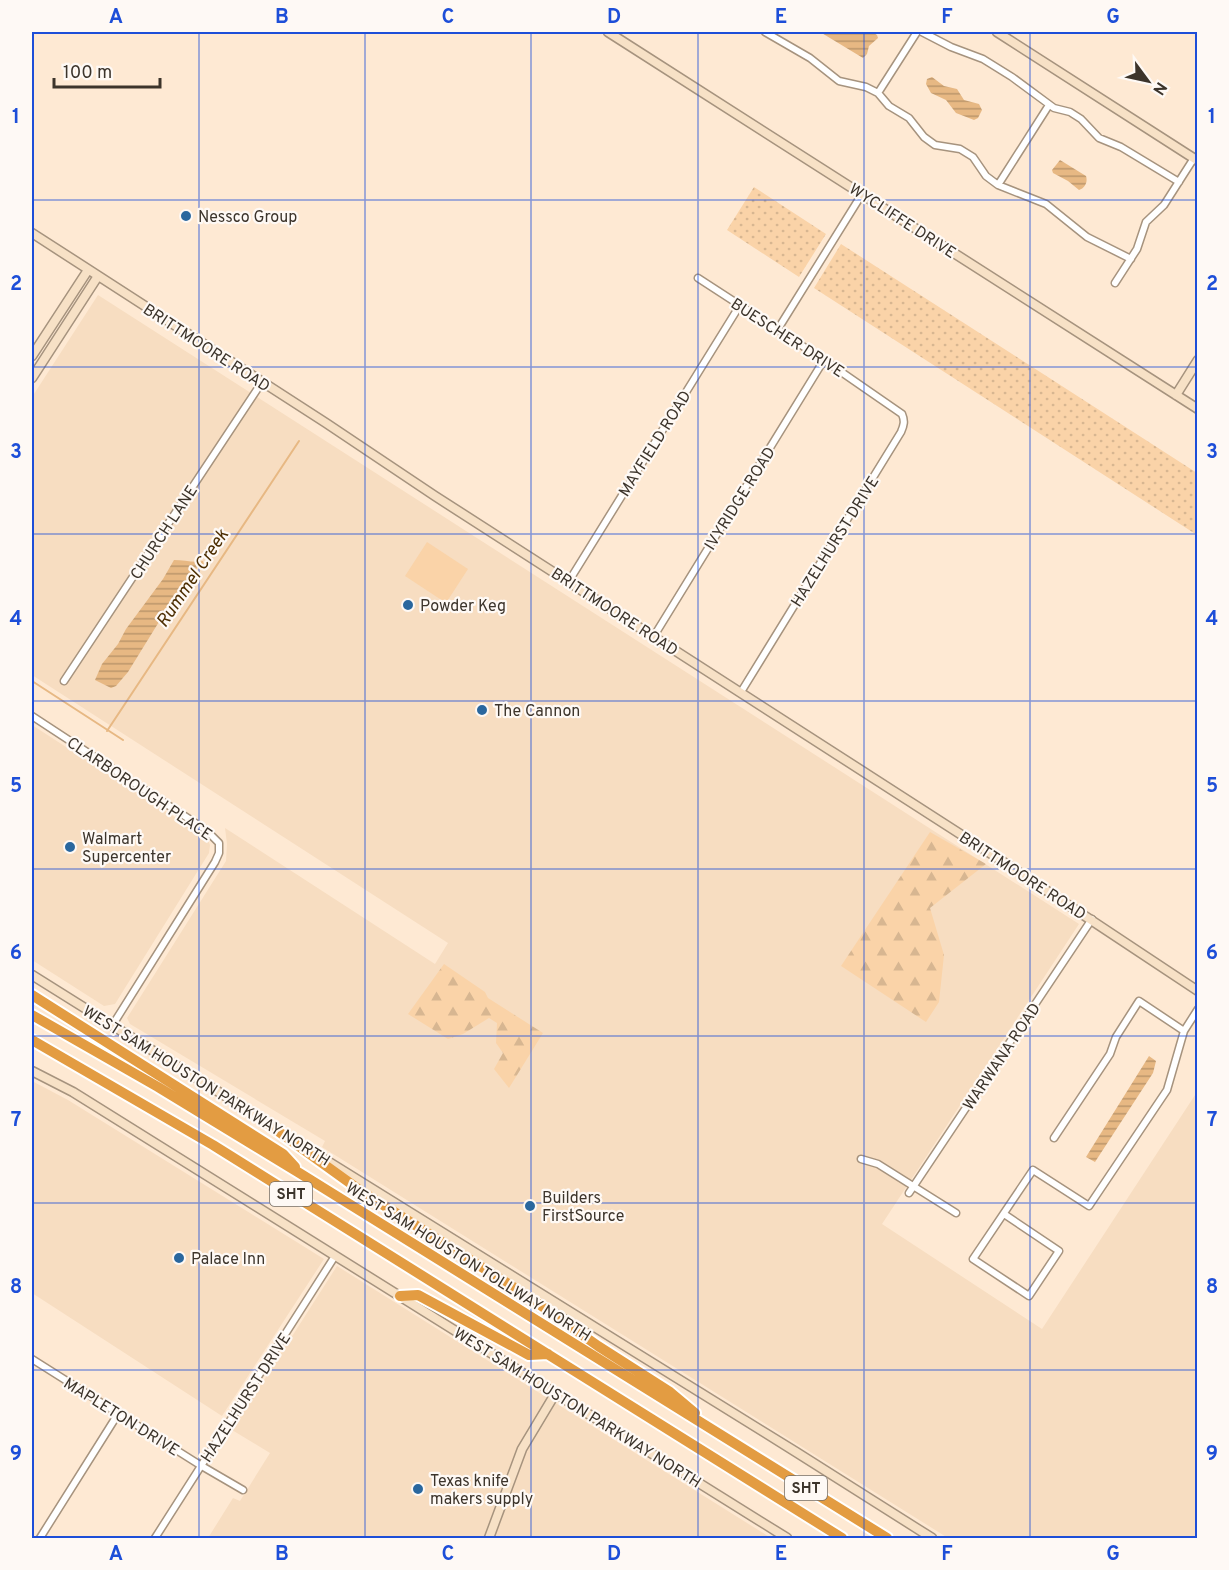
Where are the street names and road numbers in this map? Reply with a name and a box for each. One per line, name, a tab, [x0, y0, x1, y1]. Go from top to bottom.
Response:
street label: WYCLIFFE DRIVE	[845, 180, 959, 264]
street label: BUESCHER DRIVE	[726, 295, 847, 383]
street label: BRITTMOORE ROAD	[139, 300, 273, 397]
street label: MAYFIELD ROAD	[615, 387, 696, 501]
street label: IVYRIDGE ROAD	[701, 444, 781, 555]
street label: HAZELHURST DRIVE	[787, 473, 884, 611]
street label: CHURCH LANE	[127, 482, 203, 584]
street label: BRITTMOORE ROAD	[547, 564, 681, 661]
street label: CLARBOROUGH PLACE	[62, 733, 215, 846]
street label: BRITTMOORE ROAD	[955, 828, 1089, 925]
street label: WARWANA ROAD	[959, 1000, 1046, 1115]
street label: WEST SAM HOUSTON PARKWAY NORTH	[78, 1002, 333, 1172]
street label: WEST SAM HOUSTON TOLLWAY NORTH	[342, 1179, 594, 1347]
road number: SHT	[270, 1182, 312, 1206]
street label: WEST SAM HOUSTON PARKWAY NORTH	[449, 1324, 704, 1494]
street label: HAZELHURST DRIVE	[197, 1330, 296, 1467]
street label: MAPLETON DRIVE	[59, 1374, 182, 1461]
road number: SHT	[785, 1476, 827, 1500]

